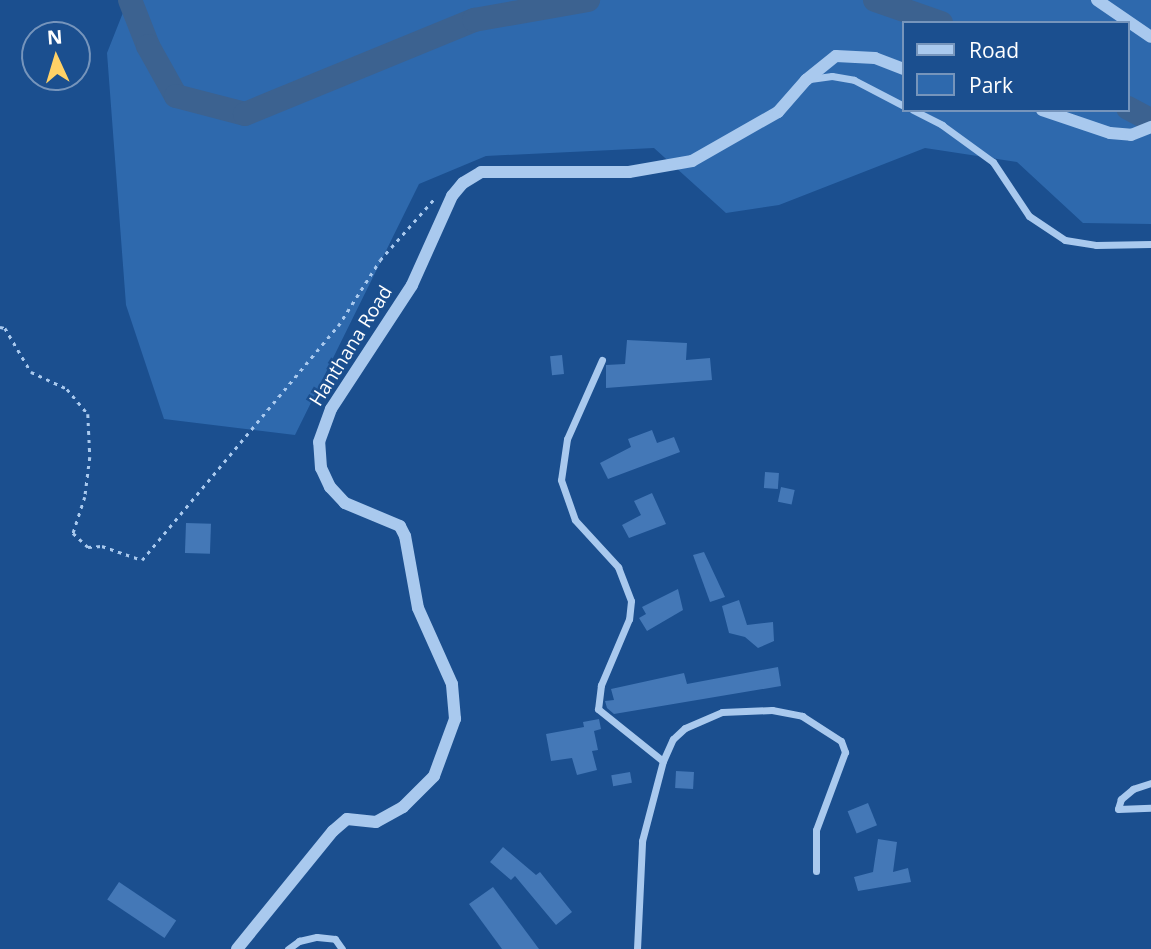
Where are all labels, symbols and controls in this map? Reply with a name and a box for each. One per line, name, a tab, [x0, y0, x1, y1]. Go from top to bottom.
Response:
north arrow	[21, 21, 91, 91]
legend	[902, 21, 1130, 112]
text: N	[46, 24, 63, 51]
text: Road	[969, 36, 1019, 64]
text: Park	[969, 71, 1013, 99]
street label: Hanthana Road	[305, 282, 397, 410]

